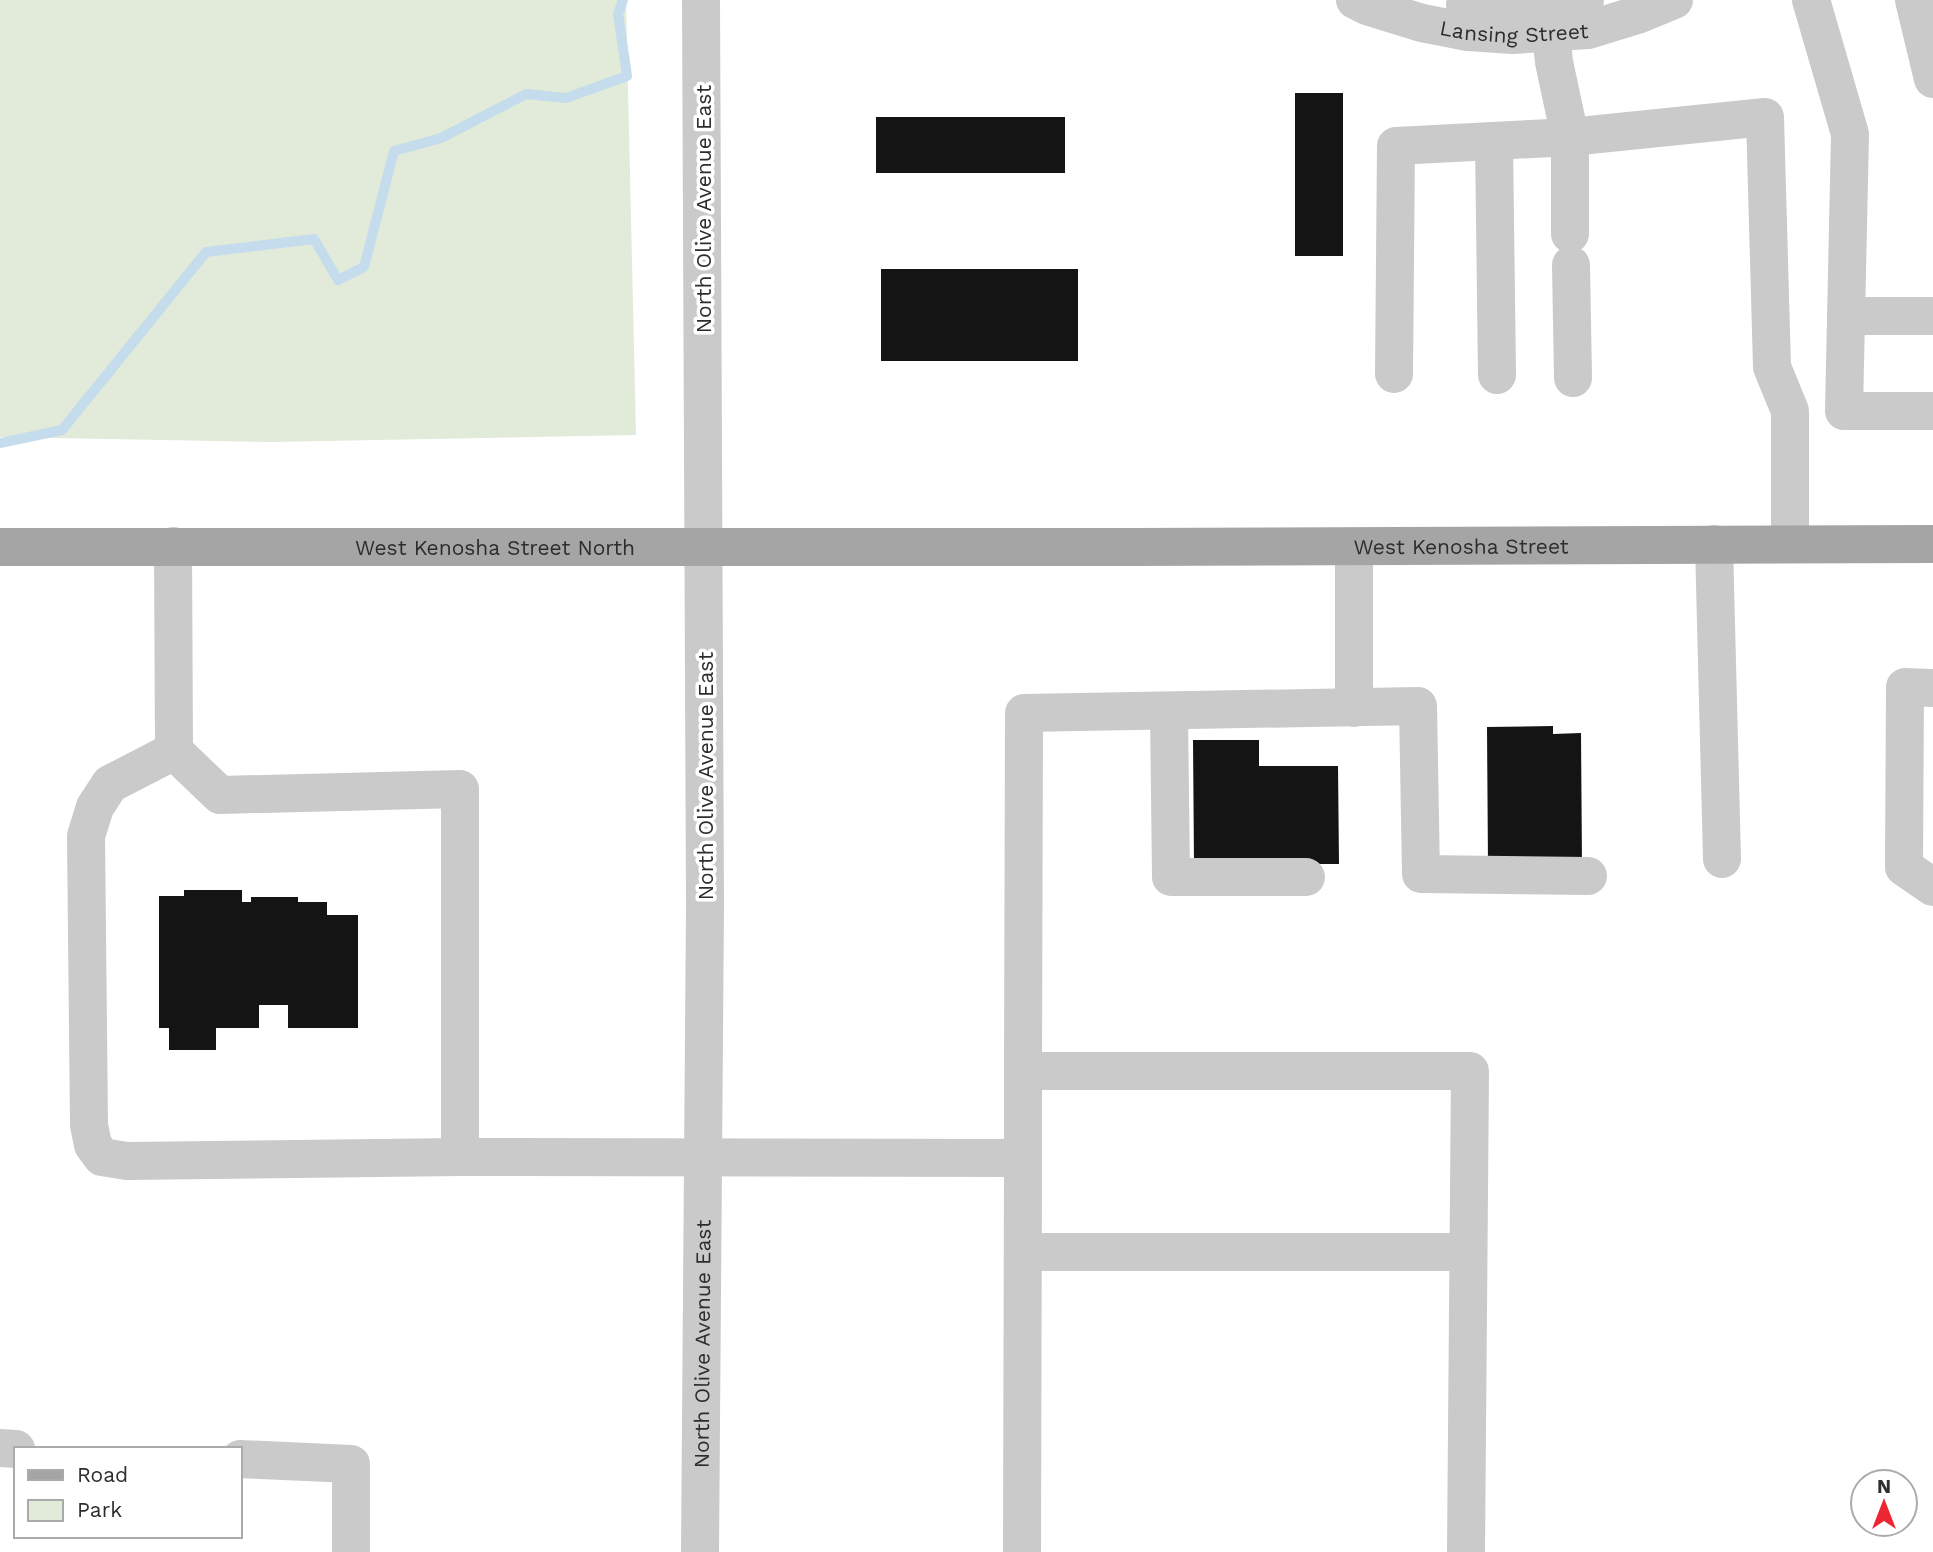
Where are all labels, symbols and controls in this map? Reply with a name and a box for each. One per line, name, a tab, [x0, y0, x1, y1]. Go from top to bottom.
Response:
street label: Lansing Street	[1438, 14, 1589, 48]
street label: North Olive Avenue East	[691, 85, 716, 333]
street label: West Kenosha Street	[1353, 533, 1569, 559]
street label: West Kenosha Street North	[355, 535, 635, 560]
street label: North Olive Avenue East	[693, 652, 718, 900]
street label: North Olive Avenue East	[688, 1219, 715, 1468]
legend	[14, 1447, 242, 1538]
text: Road	[77, 1462, 128, 1487]
north arrow	[1849, 1468, 1919, 1538]
text: N	[1877, 1475, 1891, 1498]
text: Park	[77, 1497, 122, 1522]

